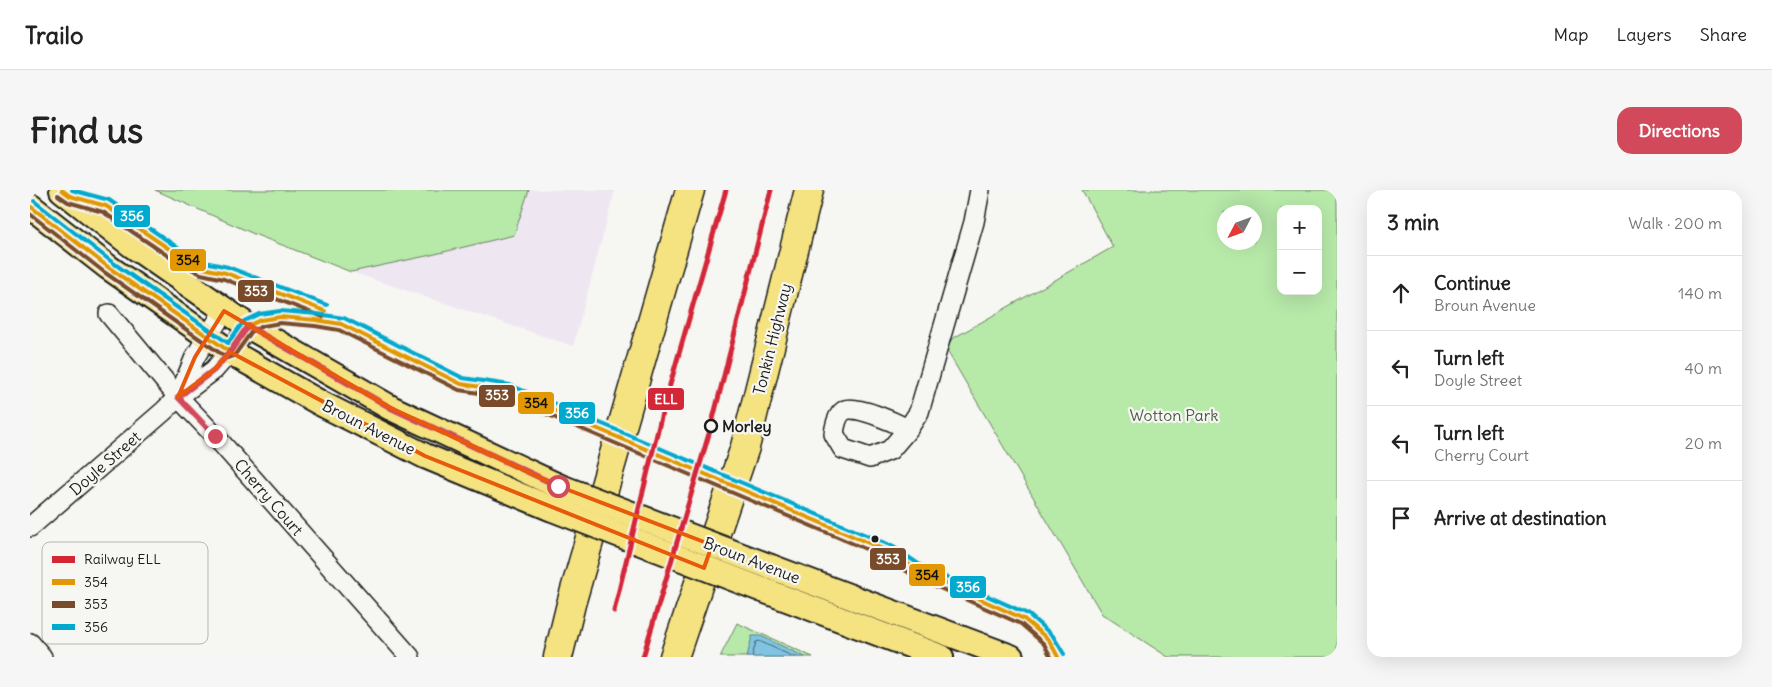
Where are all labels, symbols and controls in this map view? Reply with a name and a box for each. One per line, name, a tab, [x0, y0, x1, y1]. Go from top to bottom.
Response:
text: Trailo	[25, 20, 83, 50]
text: Map	[1553, 23, 1588, 46]
text: Layers	[1616, 23, 1672, 46]
text: Share	[1700, 23, 1747, 46]
button: Directions	[1617, 107, 1742, 154]
text: Find us	[30, 108, 143, 152]
line badge: 356	[113, 204, 151, 228]
north arrow	[1217, 205, 1262, 250]
map controls	[1277, 205, 1322, 295]
button: +	[1277, 205, 1322, 250]
text: 356	[120, 207, 144, 225]
text: 3 min	[1387, 209, 1439, 236]
text: Walk · 200 m	[1628, 213, 1722, 233]
line badge: 354	[169, 248, 207, 272]
button: −	[1277, 250, 1322, 295]
text: 354	[176, 251, 200, 269]
text: Continue	[1434, 271, 1511, 295]
line badge: 353	[237, 279, 275, 303]
icon: ahead	[1387, 279, 1415, 307]
street label: Tonkin Highway	[748, 281, 796, 397]
text: 353	[244, 282, 268, 300]
text: 140 m	[1678, 283, 1722, 303]
text: Broun Avenue	[1434, 295, 1536, 315]
text: Turn left	[1434, 346, 1504, 370]
icon: left	[1387, 354, 1415, 382]
text: 40 m	[1684, 358, 1722, 378]
text: Doyle Street	[1434, 370, 1522, 390]
line badge: 353	[478, 384, 516, 408]
text: 353	[485, 386, 509, 404]
line badge: ELL	[647, 387, 685, 411]
text: ELL	[654, 390, 678, 408]
line badge: 354	[517, 391, 555, 415]
text: 354	[524, 394, 548, 412]
street label: Broun Avenue	[319, 395, 419, 459]
line badge: 356	[558, 401, 596, 425]
text: 356	[565, 404, 589, 422]
park label: Wotton Park	[1130, 405, 1218, 425]
place label: Morley	[722, 416, 772, 437]
marker: Morley	[704, 419, 718, 433]
text: Turn left	[1434, 421, 1504, 445]
route end	[204, 425, 227, 448]
street label: Doyle Street	[65, 426, 145, 499]
icon: left	[1387, 429, 1415, 457]
text: 20 m	[1685, 433, 1722, 453]
text: Cherry Court	[1434, 445, 1529, 465]
street label: Cherry Court	[230, 455, 308, 540]
route start	[547, 475, 570, 498]
icon: arrive	[1387, 504, 1415, 532]
text: Arrive at destination	[1434, 506, 1607, 530]
street label: Broun Avenue	[701, 532, 803, 588]
unlabelled marker	[870, 534, 880, 544]
legend	[42, 542, 208, 644]
line badge: 353	[869, 547, 907, 571]
text: Railway ELL	[84, 550, 161, 568]
text: 353	[876, 550, 900, 568]
line badge: 354	[908, 563, 946, 587]
text: 354	[915, 566, 939, 584]
text: 354	[84, 573, 108, 591]
line badge: 356	[949, 575, 987, 599]
text: 356	[956, 578, 980, 596]
text: 353	[84, 595, 108, 613]
text: 356	[84, 618, 108, 636]

